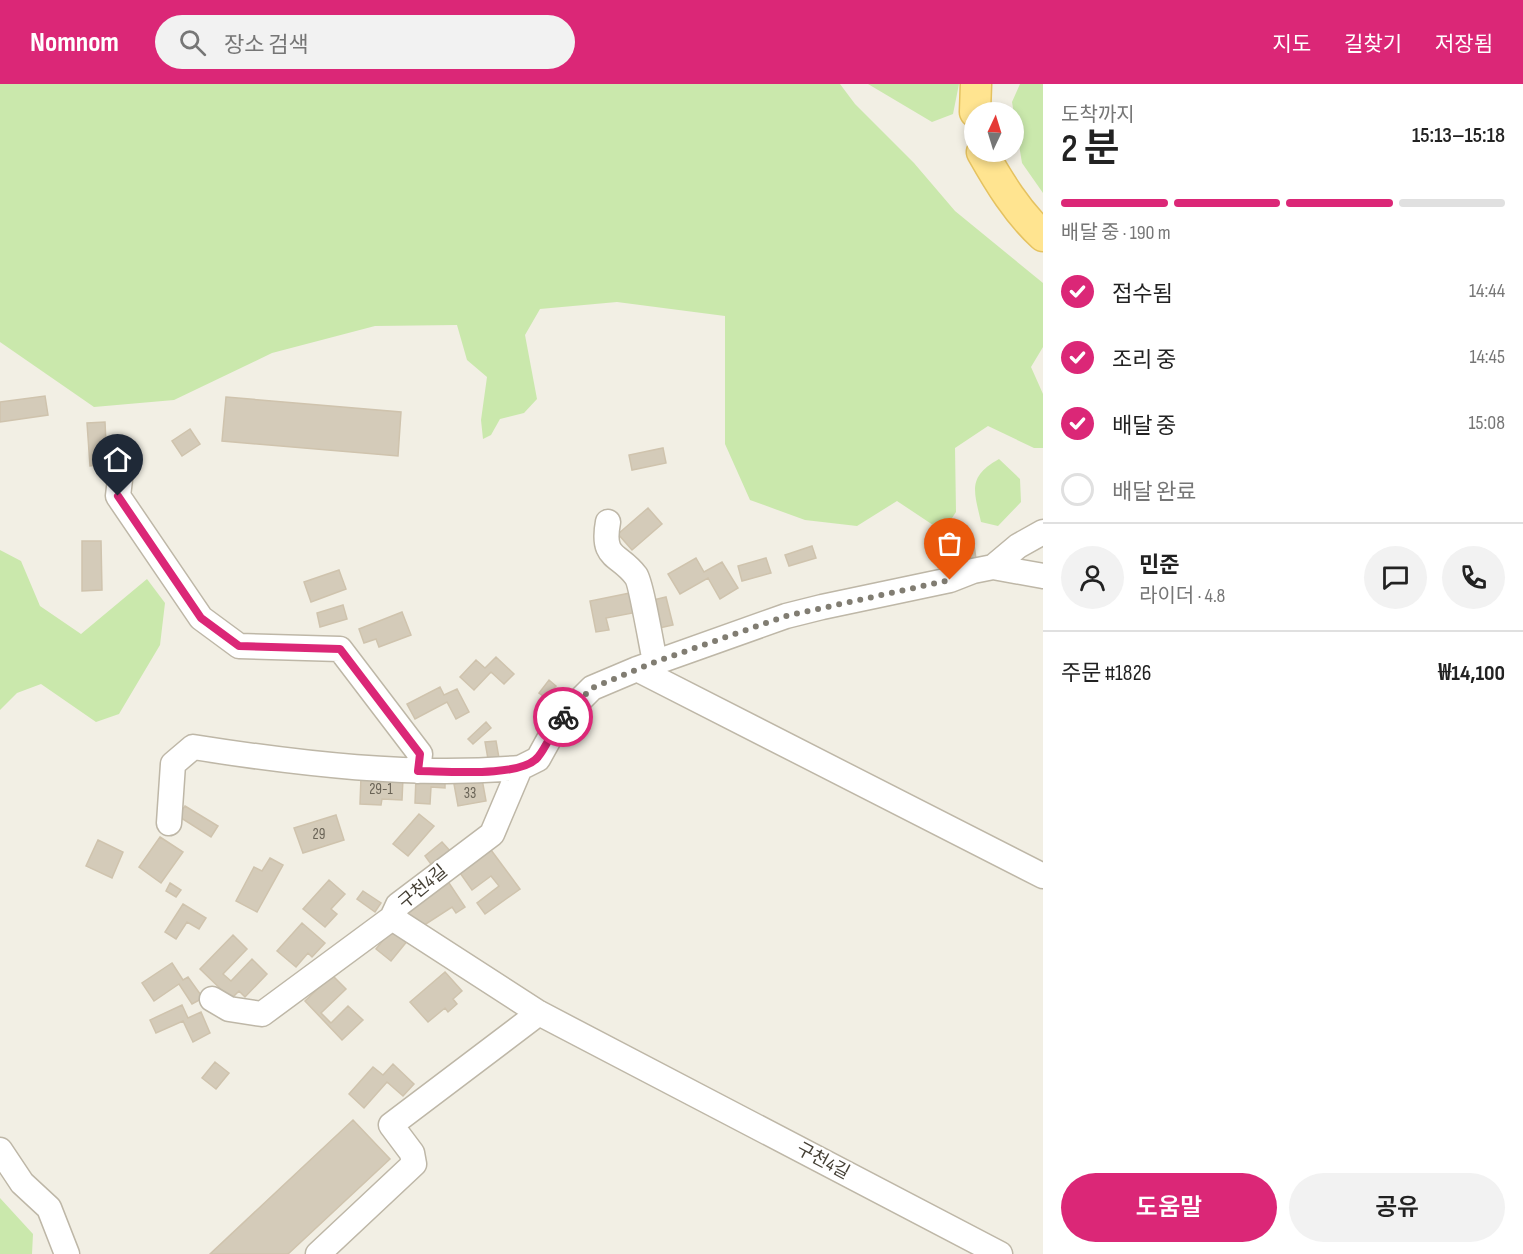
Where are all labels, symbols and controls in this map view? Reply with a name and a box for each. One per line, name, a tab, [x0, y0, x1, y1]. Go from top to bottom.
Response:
search box	[155, 15, 575, 69]
text: Nomnom	[30, 26, 119, 59]
icon: search	[176, 26, 209, 59]
text: 장소 검색	[224, 32, 308, 59]
text: 지도	[1272, 32, 1311, 57]
text: 길찾기	[1344, 32, 1402, 57]
text: 저장됨	[1435, 32, 1493, 57]
north arrow	[964, 102, 1024, 162]
map controls	[964, 102, 1024, 162]
text: 도착까지	[1061, 103, 1135, 127]
text: 15:13–15:18	[1412, 122, 1505, 149]
text: 2 분	[1061, 126, 1120, 173]
text: 배달 중 · 190 m	[1061, 221, 1171, 245]
icon: check	[1061, 275, 1094, 308]
text: 14:44	[1469, 279, 1505, 303]
text: 접수됨	[1112, 281, 1173, 308]
icon: check	[1061, 341, 1094, 374]
text: 14:45	[1469, 345, 1505, 369]
text: 조리 중	[1112, 347, 1176, 374]
icon: check	[1061, 407, 1094, 440]
text: 15:08	[1469, 411, 1505, 435]
text: 배달 중	[1112, 413, 1176, 440]
pin	[92, 434, 143, 496]
icon: home	[101, 443, 134, 476]
text: 배달 완료	[1112, 479, 1196, 506]
pin	[924, 518, 975, 580]
icon: bag	[933, 527, 966, 560]
button: person	[1061, 546, 1124, 609]
button: chat	[1364, 546, 1427, 609]
button: phone	[1442, 546, 1505, 609]
text: 민준	[1139, 552, 1179, 579]
text: 라이더 · 4.8	[1139, 584, 1225, 608]
text: 주문 #1826	[1061, 660, 1151, 687]
text: ₩14,100	[1438, 660, 1505, 687]
courier	[533, 687, 593, 747]
icon: bike	[547, 701, 580, 734]
house number: 29-1	[369, 780, 394, 799]
house number: 33	[464, 784, 476, 803]
house number: 29	[313, 825, 325, 844]
street label: 구천4길	[394, 861, 452, 913]
street label: 구천4길	[793, 1138, 853, 1184]
button: 도움말	[1061, 1173, 1277, 1242]
button: 공유	[1289, 1173, 1505, 1242]

